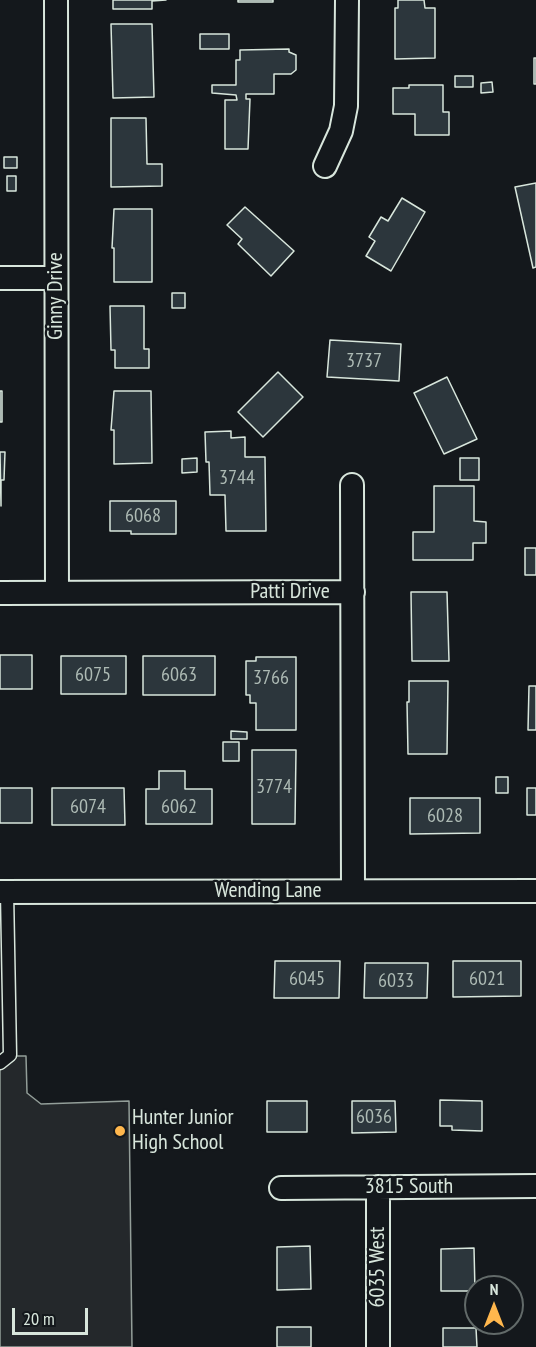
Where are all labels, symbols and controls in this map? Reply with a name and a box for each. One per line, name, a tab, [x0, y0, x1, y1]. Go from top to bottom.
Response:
street label: Ginny Drive	[43, 252, 69, 340]
house number: 3737	[346, 349, 382, 373]
house number: 3744	[219, 466, 255, 490]
house number: 6068	[125, 504, 161, 528]
street label: Patti Drive	[250, 579, 330, 605]
house number: 6075	[75, 663, 111, 687]
house number: 6063	[161, 663, 197, 687]
house number: 3766	[253, 666, 289, 690]
house number: 3774	[256, 775, 292, 799]
house number: 6074	[70, 795, 106, 819]
house number: 6062	[161, 795, 197, 819]
house number: 6028	[427, 804, 463, 828]
street label: Wending Lane	[214, 878, 322, 904]
house number: 6045	[289, 967, 325, 991]
house number: 6021	[469, 967, 505, 991]
house number: 6033	[378, 969, 414, 993]
place label: Hunter Junior High School	[132, 1105, 233, 1156]
house number: 6036	[356, 1105, 392, 1129]
marker: Hunter Junior High School	[113, 1124, 127, 1138]
street label: 3815 South	[365, 1174, 453, 1200]
street label: 6035 West	[365, 1227, 391, 1307]
north arrow	[464, 1275, 524, 1335]
text: N	[490, 1279, 498, 1299]
scale bar	[15, 1296, 92, 1334]
text: 20 m	[23, 1307, 55, 1330]

